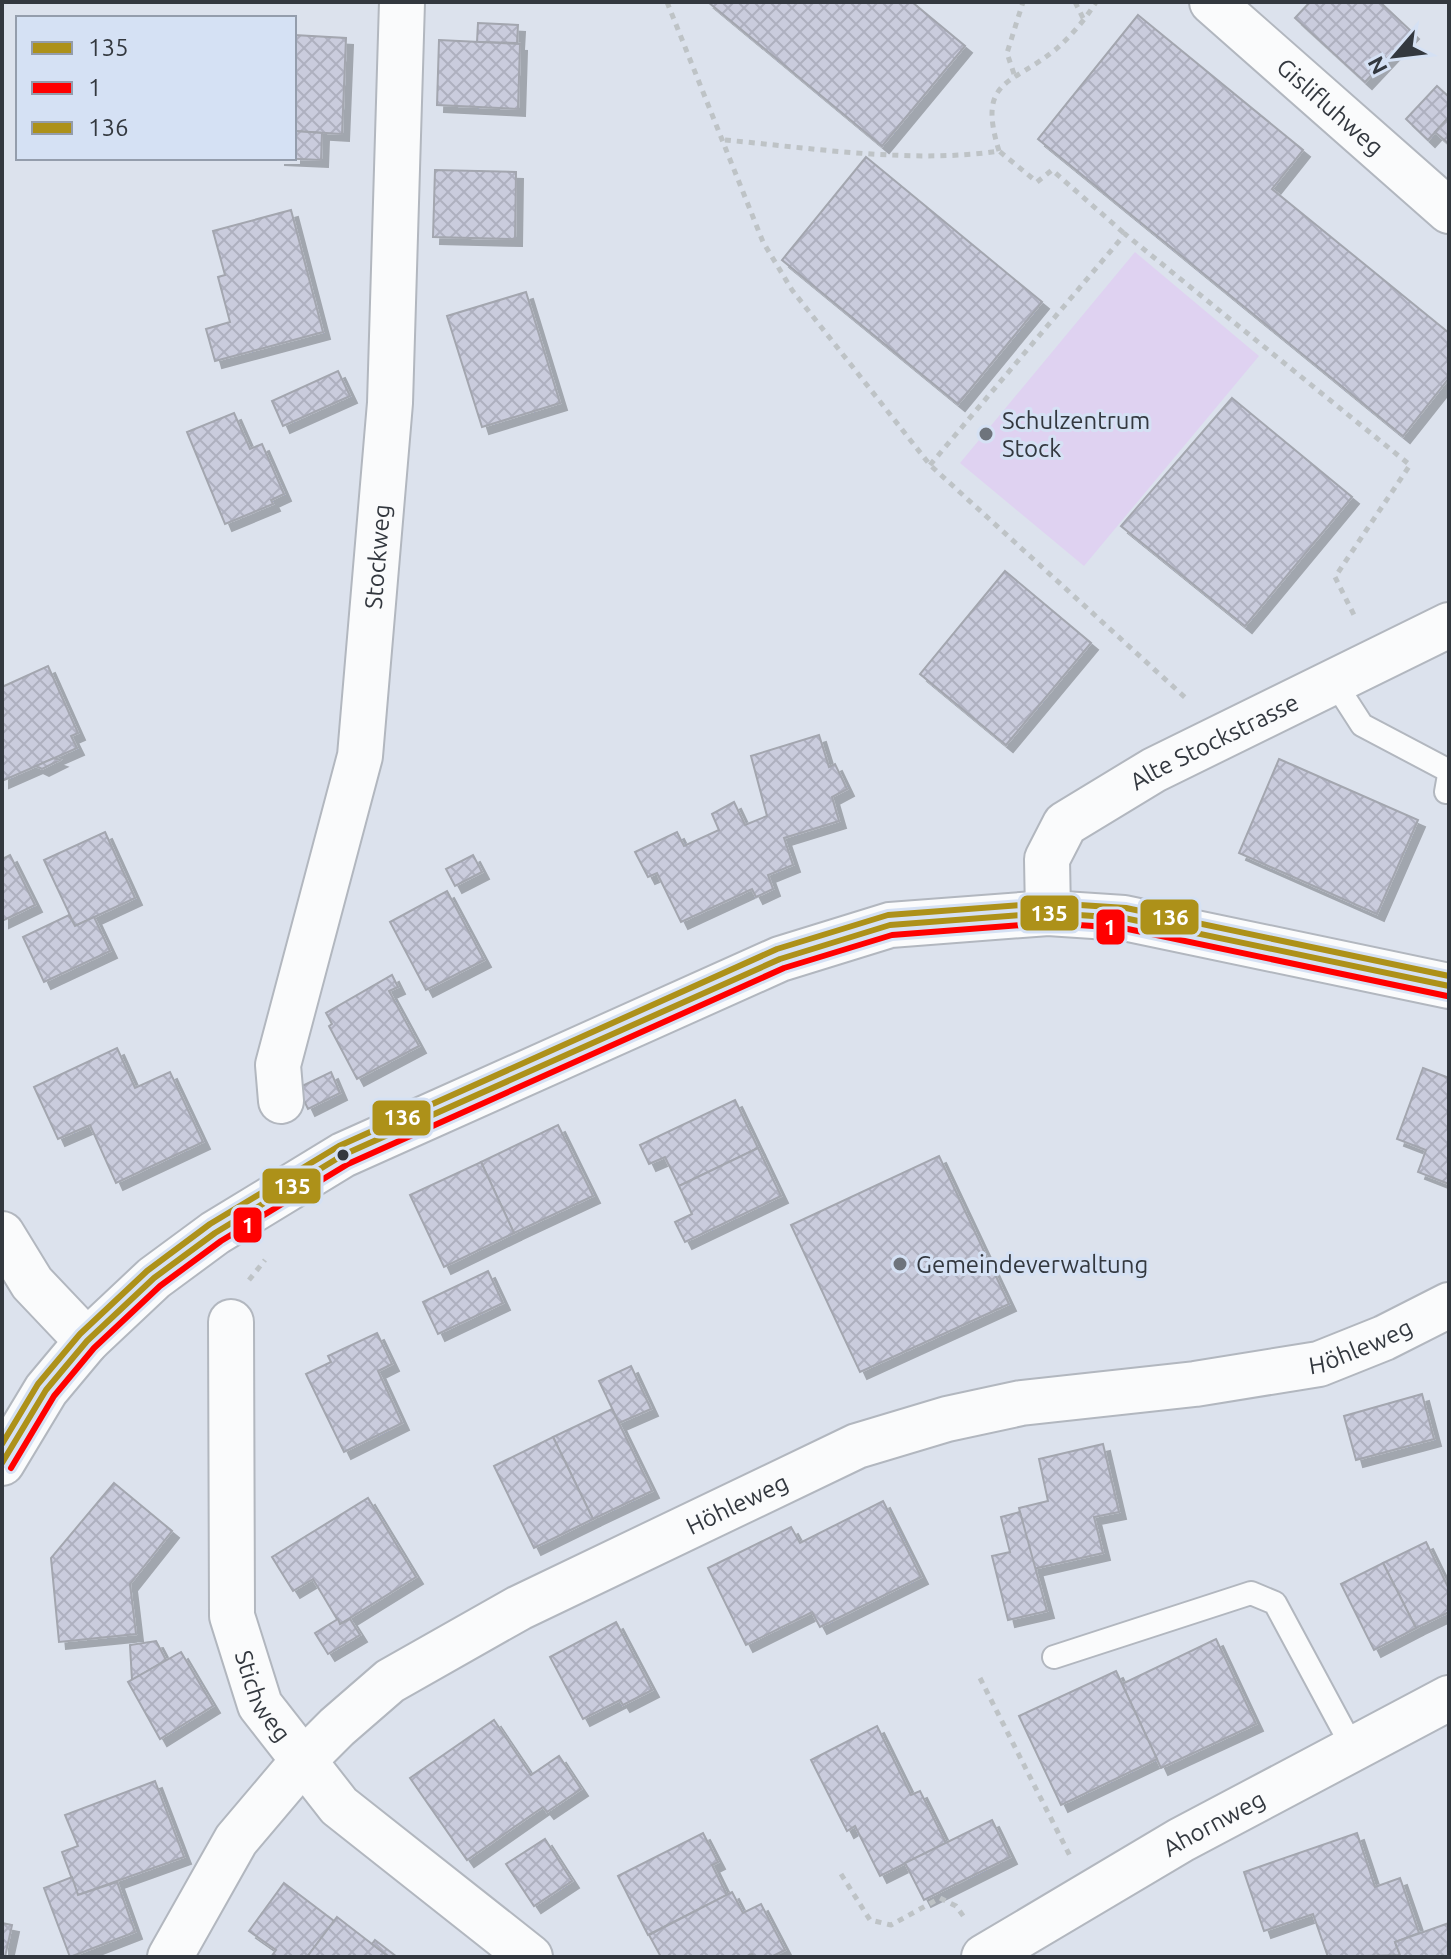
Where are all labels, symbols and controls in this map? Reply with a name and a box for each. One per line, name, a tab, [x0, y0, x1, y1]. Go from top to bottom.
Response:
legend	[16, 16, 296, 160]
north arrow	[1355, 16, 1435, 96]
text: 135	[88, 34, 129, 61]
street label: Gislifluhweg	[1272, 52, 1389, 161]
text: N	[1362, 53, 1392, 79]
text: 1	[88, 74, 102, 101]
text: 136	[88, 114, 129, 141]
place label: Schulzentrum Stock	[1002, 407, 1150, 462]
marker: Schulzentrum Stock	[977, 425, 995, 443]
street label: Stockweg	[359, 503, 395, 610]
street label: Alte Stockstrasse	[1125, 688, 1303, 795]
line badge: 135	[1019, 894, 1080, 932]
line badge: 136	[1139, 898, 1200, 936]
text: 135	[1030, 900, 1068, 925]
text: 136	[1151, 904, 1189, 929]
line badge: 1	[1095, 908, 1126, 946]
text: 1	[1104, 914, 1116, 939]
line badge: 136	[371, 1099, 432, 1137]
text: 136	[383, 1104, 421, 1129]
unlabelled marker	[335, 1147, 351, 1163]
line badge: 135	[261, 1167, 322, 1205]
text: 135	[273, 1173, 311, 1198]
line badge: 1	[232, 1206, 263, 1244]
text: 1	[242, 1212, 254, 1237]
place label: Gemeindeverwaltung	[916, 1251, 1148, 1278]
marker: Gemeindeverwaltung	[891, 1255, 909, 1273]
street label: Höhleweg	[1307, 1313, 1416, 1379]
street label: Höhleweg	[682, 1468, 792, 1539]
street label: Stichweg	[230, 1647, 296, 1746]
street label: Ahornweg	[1158, 1785, 1269, 1861]

